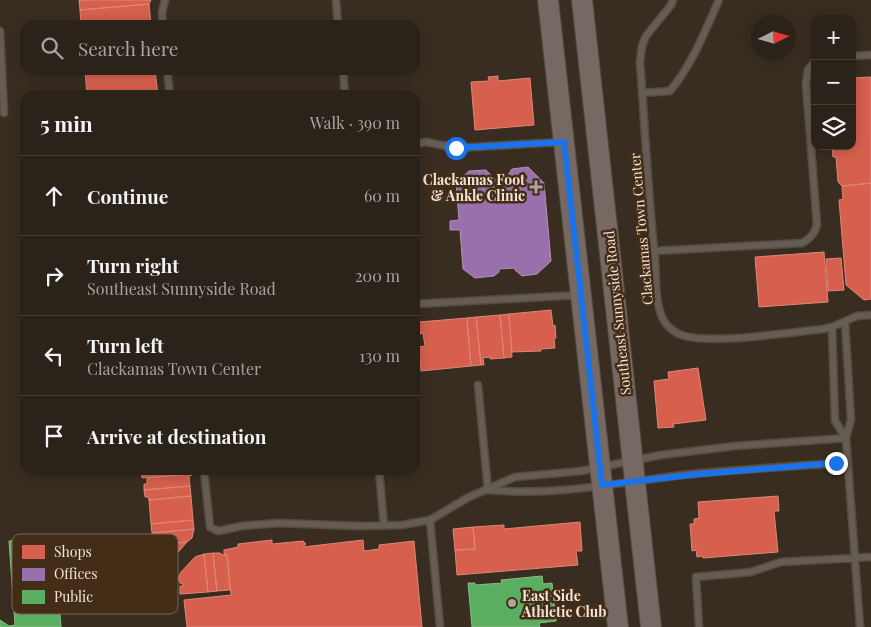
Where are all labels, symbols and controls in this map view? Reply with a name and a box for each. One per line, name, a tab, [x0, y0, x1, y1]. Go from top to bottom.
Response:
north arrow	[751, 15, 796, 60]
map controls	[811, 15, 856, 150]
button: +	[811, 15, 856, 60]
search box	[20, 20, 420, 75]
icon: search	[38, 34, 66, 62]
text: Search here	[78, 35, 178, 61]
button: −	[811, 60, 856, 105]
button: layers	[811, 105, 856, 150]
text: 5 min	[40, 109, 93, 137]
text: Walk · 390 m	[310, 112, 400, 133]
route start	[445, 137, 468, 160]
street label: Clackamas Town Center	[625, 152, 657, 306]
place label: Clackamas Foot & Ankle Clinic	[423, 170, 525, 205]
marker: Clackamas Foot & Ankle Clinic	[529, 180, 543, 194]
icon: ahead	[40, 182, 68, 210]
text: Continue	[87, 183, 168, 209]
text: 60 m	[364, 185, 400, 206]
street label: Southeast Sunnyside Road	[599, 230, 635, 396]
text: Turn right	[87, 252, 179, 278]
icon: right	[40, 262, 68, 290]
text: 200 m	[355, 265, 400, 286]
text: Southeast Sunnyside Road	[87, 278, 276, 299]
text: Turn left	[87, 332, 164, 358]
icon: left	[40, 342, 68, 370]
text: 130 m	[359, 345, 400, 366]
text: Clackamas Town Center	[87, 358, 261, 379]
icon: arrive	[40, 422, 68, 450]
text: Arrive at destination	[87, 423, 267, 449]
route end	[825, 452, 848, 475]
legend	[12, 534, 178, 614]
text: Shops	[54, 542, 92, 561]
text: Offices	[54, 564, 98, 583]
place label: East Side Athletic Club	[521, 586, 607, 621]
text: Public	[54, 587, 93, 606]
marker: East Side Athletic Club	[506, 597, 518, 609]

